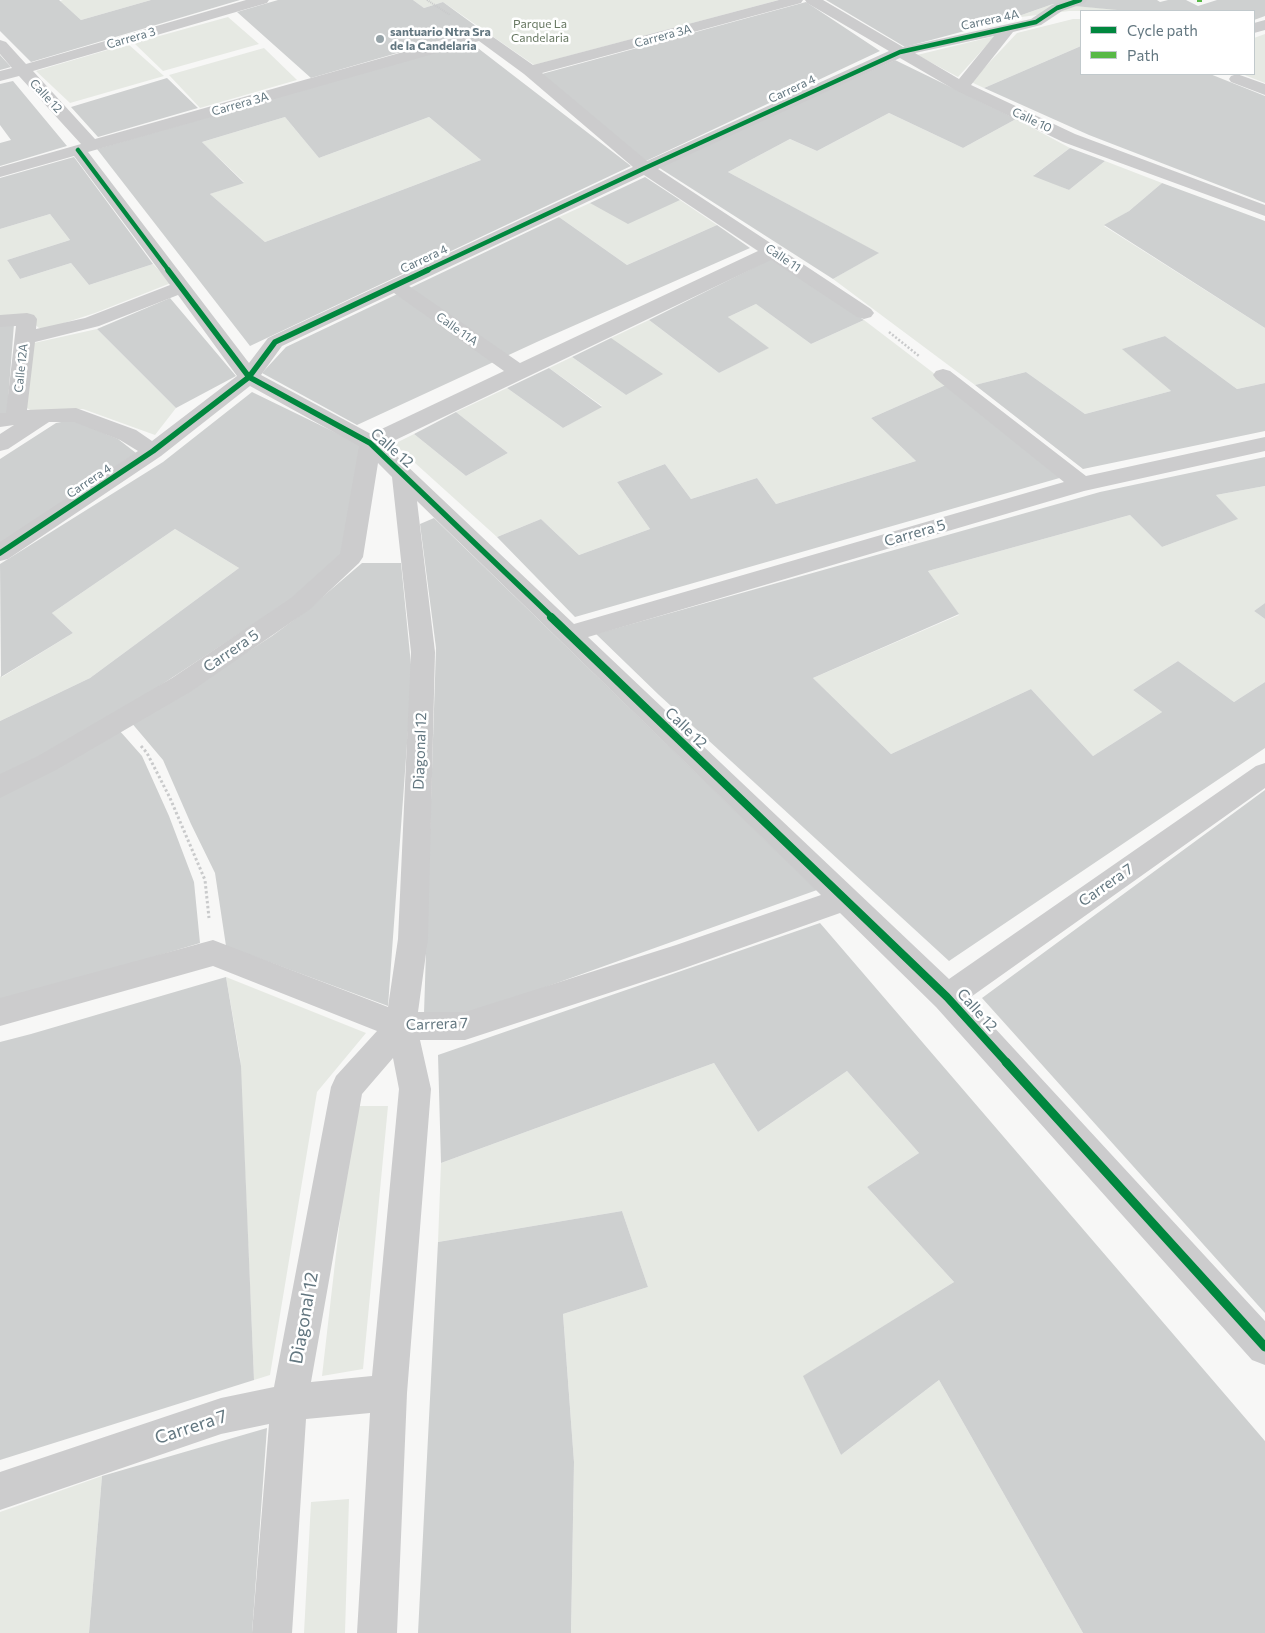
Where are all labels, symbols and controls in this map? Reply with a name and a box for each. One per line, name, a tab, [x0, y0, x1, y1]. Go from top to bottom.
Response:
street label: Carrera 4A	[960, 7, 1020, 33]
legend	[1080, 10, 1255, 75]
park label: Parque La Candelaria	[511, 17, 569, 45]
street label: Carrera 3A	[633, 21, 693, 51]
text: Cycle path	[1127, 21, 1198, 39]
street label: Carrera 3	[105, 24, 157, 52]
place label: santuario Ntra Sra de la Candelaria	[390, 25, 491, 53]
marker: santuario Ntra Sra de la Candelaria	[374, 33, 386, 45]
text: Path	[1127, 46, 1159, 64]
street label: Carrera 4	[766, 72, 818, 106]
street label: Calle 12	[27, 76, 65, 116]
street label: Carrera 3A	[210, 89, 270, 119]
street label: Calle 10	[1010, 105, 1054, 135]
street label: Calle 11	[763, 241, 803, 275]
street label: Carrera 4	[398, 242, 450, 276]
street label: Calle 11A	[433, 309, 481, 349]
street label: Calle 12A	[11, 343, 31, 393]
street label: Calle 12	[367, 424, 417, 472]
street label: Carrera 4	[64, 461, 114, 501]
street label: Carrera 5	[882, 516, 948, 550]
street label: Carrera 5	[200, 626, 262, 676]
street label: Calle 12	[661, 704, 711, 752]
street label: Diagonal 12	[410, 712, 430, 790]
street label: Carrera 7	[1075, 860, 1137, 910]
street label: Calle 12	[953, 985, 1001, 1035]
street label: Carrera 7	[406, 1014, 468, 1034]
street label: Diagonal 12	[285, 1270, 323, 1366]
street label: Carrera 7	[152, 1405, 230, 1449]

